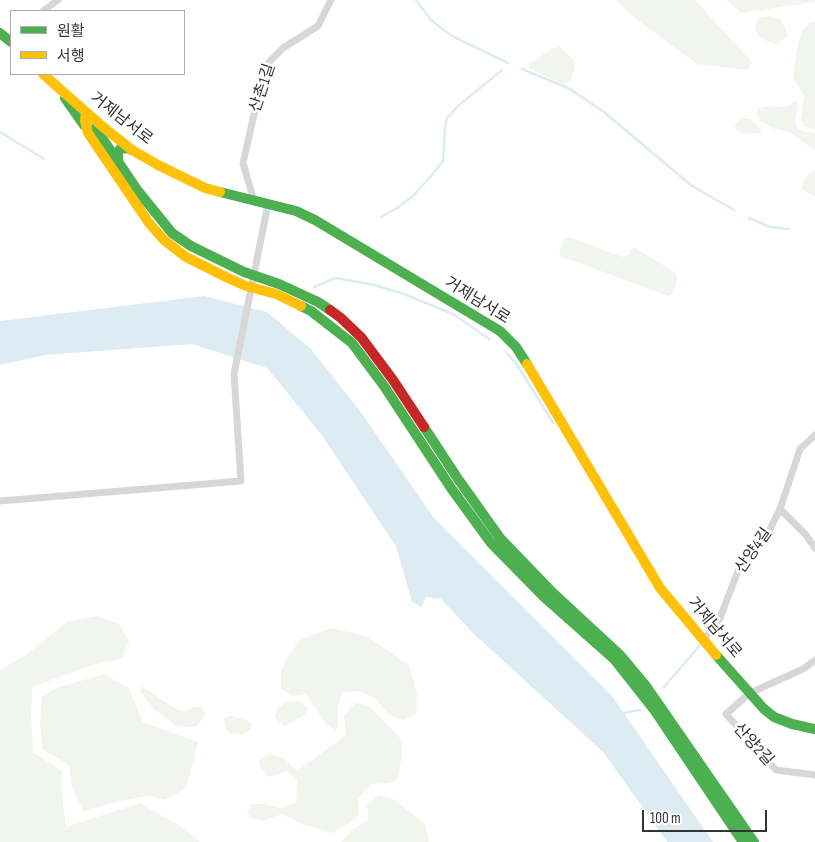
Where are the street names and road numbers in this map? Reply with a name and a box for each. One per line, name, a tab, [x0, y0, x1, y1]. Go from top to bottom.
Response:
street label: 산촌1길	[246, 61, 280, 115]
street label: 거제남서로	[86, 89, 156, 149]
street label: 거제남서로	[441, 273, 513, 329]
street label: 산양4길	[732, 525, 776, 577]
street label: 거제남서로	[683, 594, 745, 662]
street label: 산양2길	[729, 720, 777, 770]

